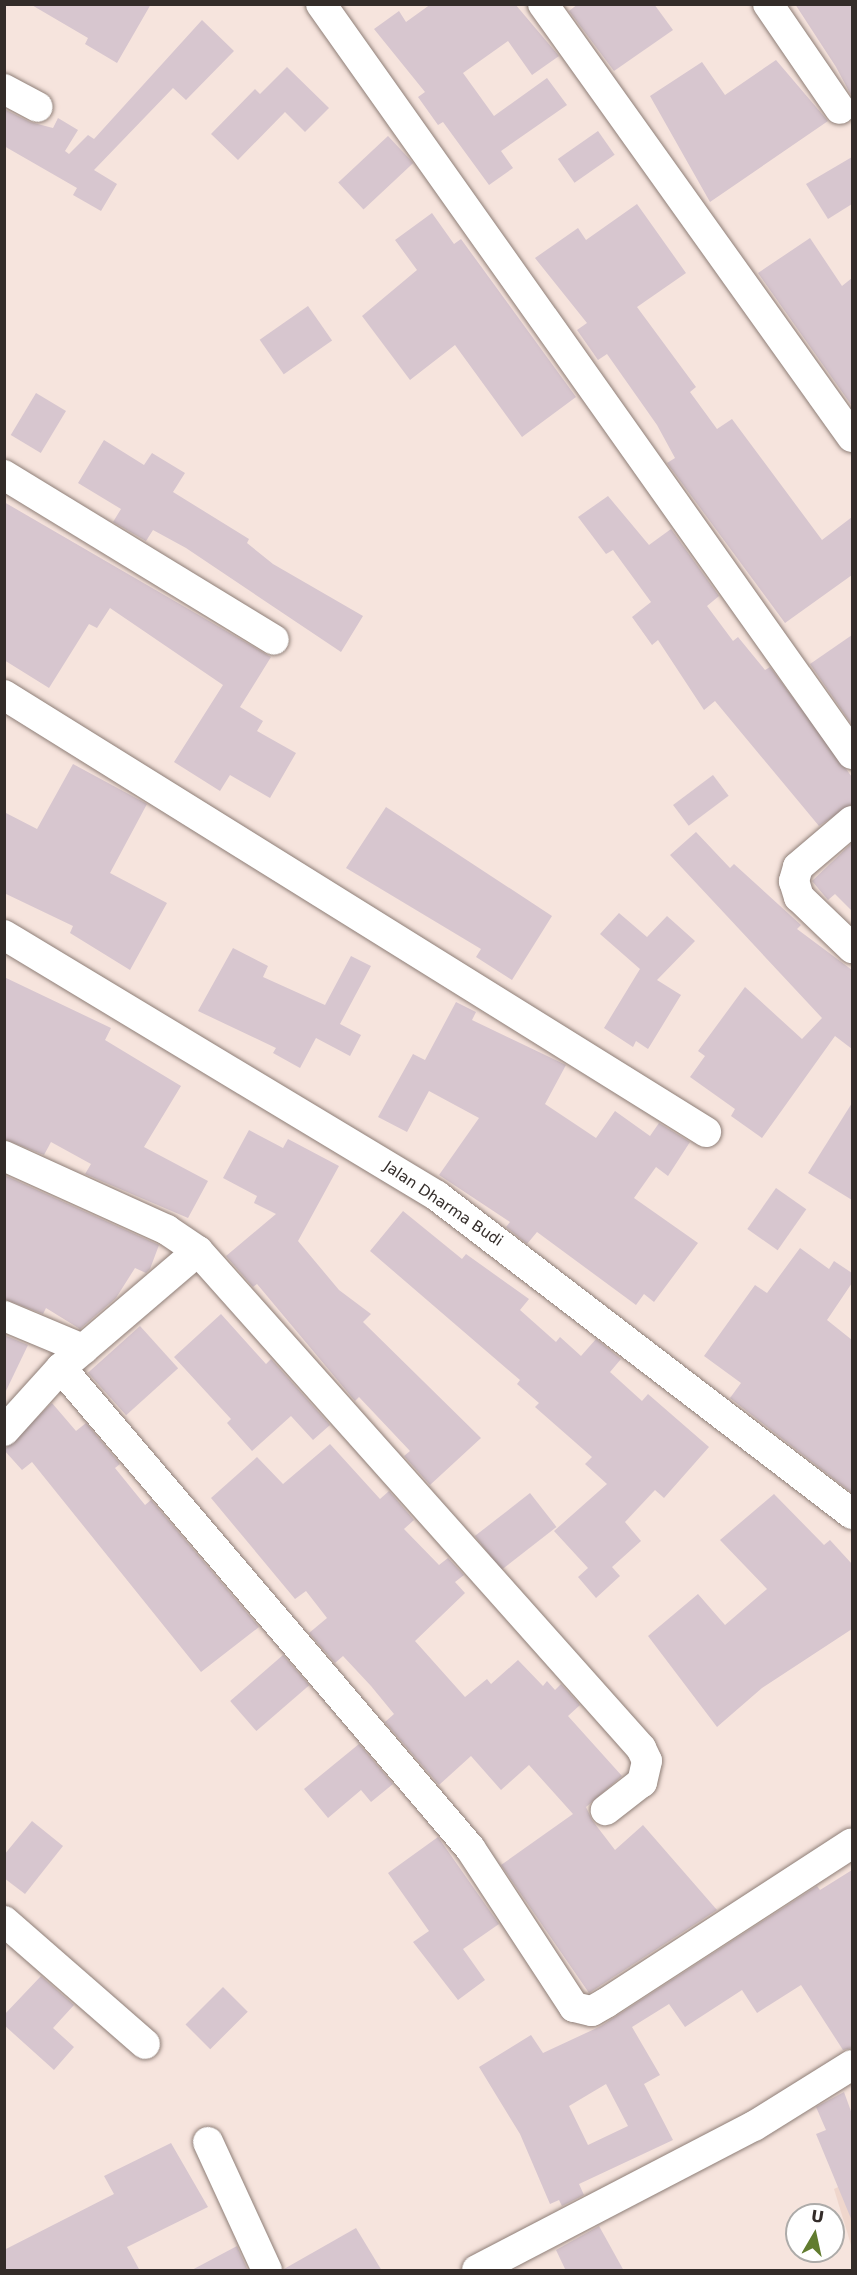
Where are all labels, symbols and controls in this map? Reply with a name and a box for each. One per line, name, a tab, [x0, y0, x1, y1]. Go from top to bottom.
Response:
street label: Jalan Dharma Budi	[380, 1158, 506, 1250]
north arrow	[785, 2203, 845, 2263]
text: U	[810, 2206, 825, 2227]

